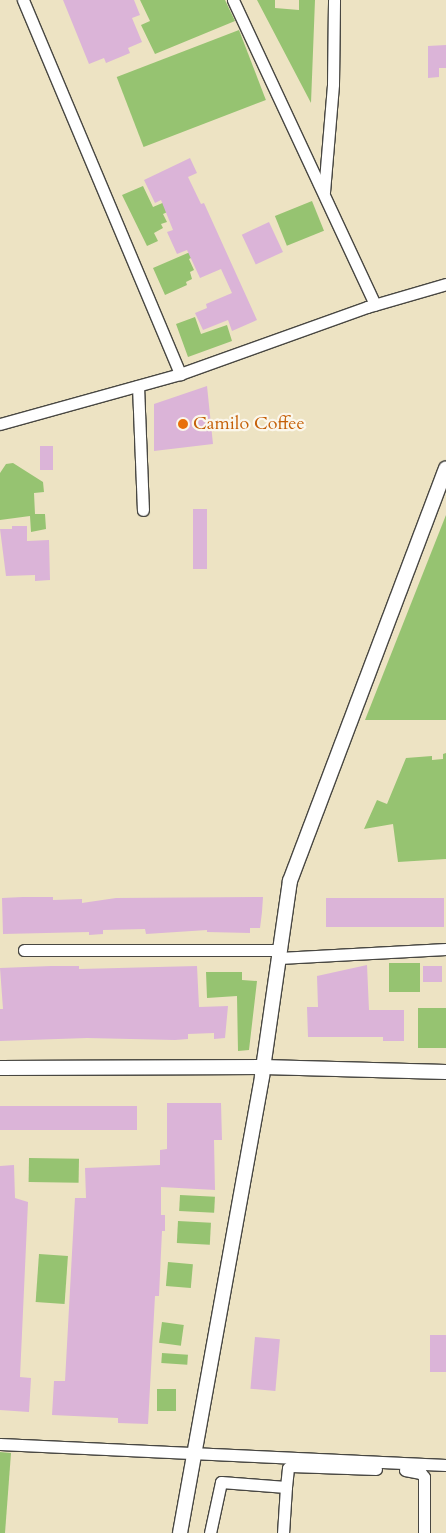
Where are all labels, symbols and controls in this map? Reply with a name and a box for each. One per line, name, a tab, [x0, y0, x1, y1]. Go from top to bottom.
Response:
place label: Camilo Coffee	[193, 413, 305, 435]
marker: Camilo Coffee	[177, 418, 189, 430]

